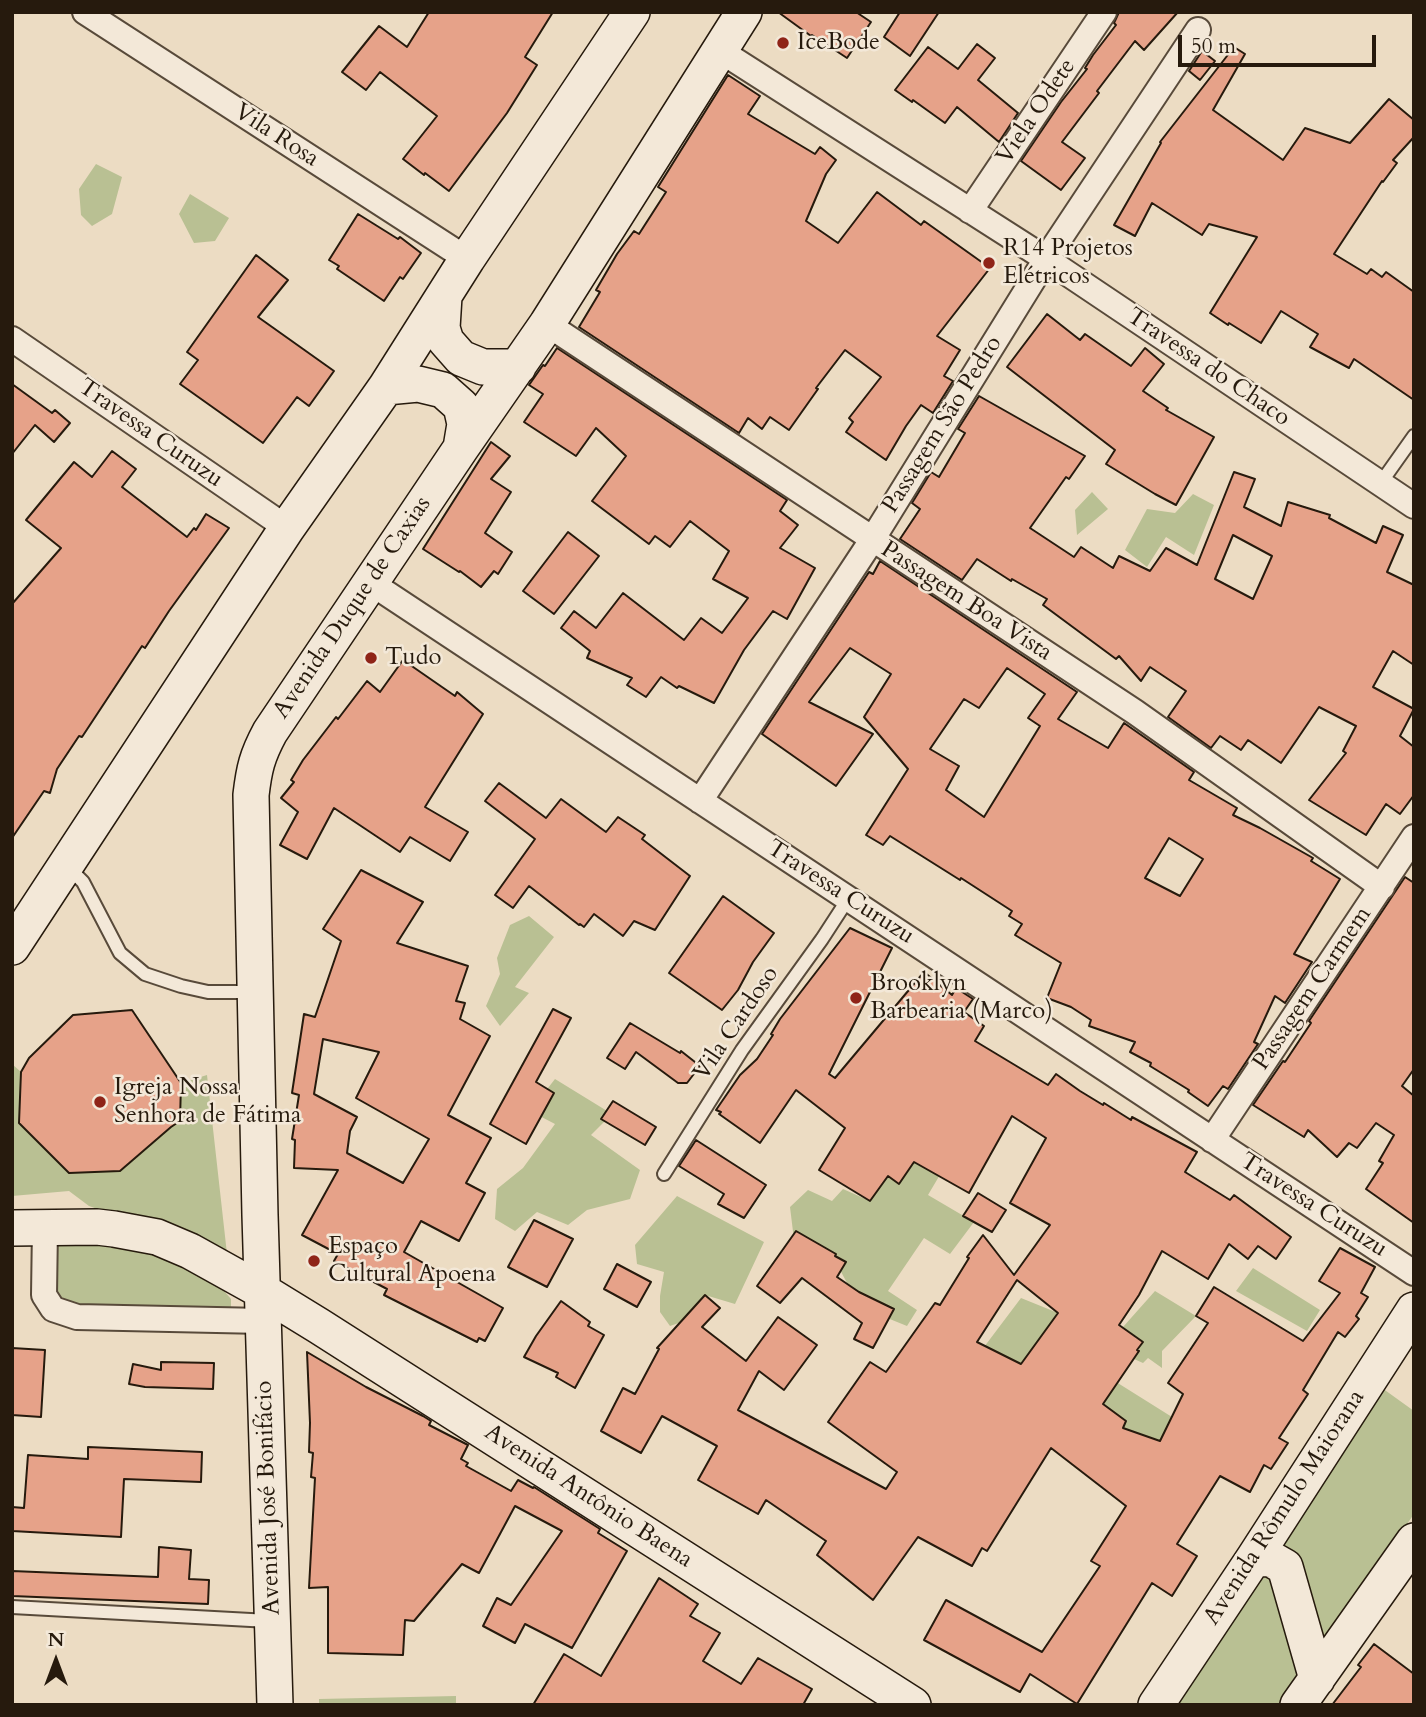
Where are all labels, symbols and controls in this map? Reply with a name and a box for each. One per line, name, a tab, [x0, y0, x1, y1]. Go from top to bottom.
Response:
scale bar	[1181, 21, 1379, 65]
place label: IceBode	[797, 29, 880, 57]
text: 50 m	[1191, 32, 1236, 61]
marker: IceBode	[775, 35, 791, 51]
street label: Viela Odete	[991, 54, 1083, 170]
street label: Vila Rosa	[228, 98, 324, 174]
place label: R14 Projetos Elétricos	[1003, 235, 1133, 291]
marker: R14 Projetos Elétricos	[981, 255, 997, 271]
street label: Travessa do Chaco	[1121, 303, 1295, 433]
street label: Passagem São Pedro	[877, 331, 1009, 519]
street label: Travessa Curuzu	[72, 373, 228, 495]
street label: Avenida Duque de Caxias	[268, 491, 438, 725]
street label: Passagem Boa Vista	[875, 536, 1057, 668]
place label: Tudo	[385, 644, 442, 672]
marker: Tudo	[363, 650, 379, 666]
street label: Travessa Curuzu	[761, 835, 919, 951]
street label: Passagem Carmem	[1248, 902, 1378, 1076]
street label: Vila Cardoso	[688, 961, 786, 1087]
place label: Brooklyn Barbearia (Marco)	[870, 970, 1053, 1026]
marker: Brooklyn Barbearia (Marco)	[848, 990, 864, 1006]
place label: Igreja Nossa Senhora de Fátima	[114, 1074, 301, 1130]
marker: Igreja Nossa Senhora de Fátima	[92, 1094, 108, 1110]
street label: Travessa Curuzu	[1234, 1148, 1392, 1264]
place label: Espaço Cultural Apoena	[328, 1233, 496, 1289]
marker: Espaço Cultural Apoena	[306, 1253, 322, 1269]
street label: Avenida José Bonifácio	[251, 1380, 287, 1616]
street label: Avenida Rômulo Maiorana	[1198, 1385, 1372, 1631]
street label: Avenida Antônio Baena	[478, 1419, 698, 1575]
north arrow	[21, 1626, 91, 1696]
text: N	[48, 1627, 64, 1653]

